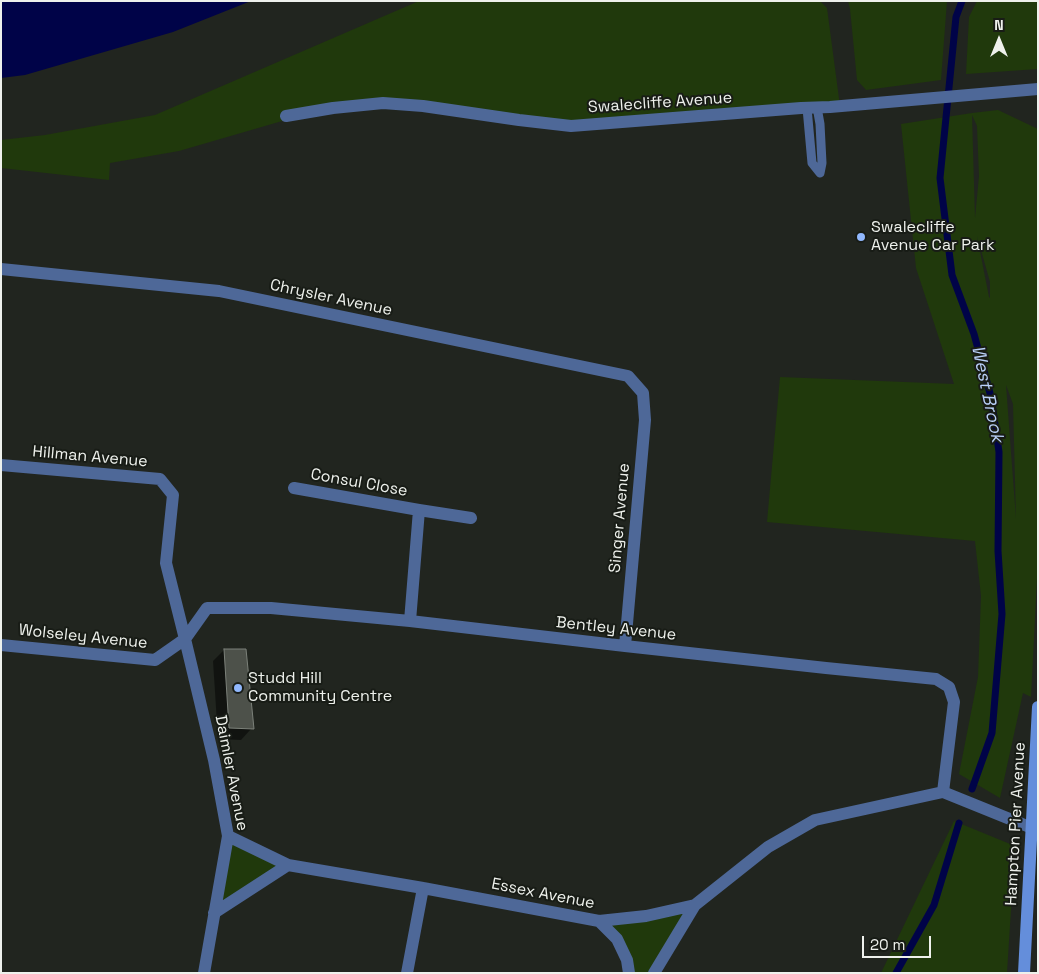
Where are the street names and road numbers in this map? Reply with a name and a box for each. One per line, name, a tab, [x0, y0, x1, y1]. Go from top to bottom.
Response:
street label: Swalecliffe Avenue	[587, 88, 733, 118]
street label: Chrysler Avenue	[268, 276, 394, 320]
street label: Hillman Avenue	[32, 442, 148, 472]
street label: Singer Avenue	[606, 462, 634, 574]
street label: Consul Close	[309, 465, 409, 501]
street label: Bentley Avenue	[555, 613, 677, 645]
street label: Wolseley Avenue	[18, 621, 148, 653]
street label: Daimler Avenue	[210, 713, 252, 833]
street label: Hampton Pier Avenue	[1002, 742, 1030, 906]
street label: Essex Avenue	[490, 875, 596, 913]

